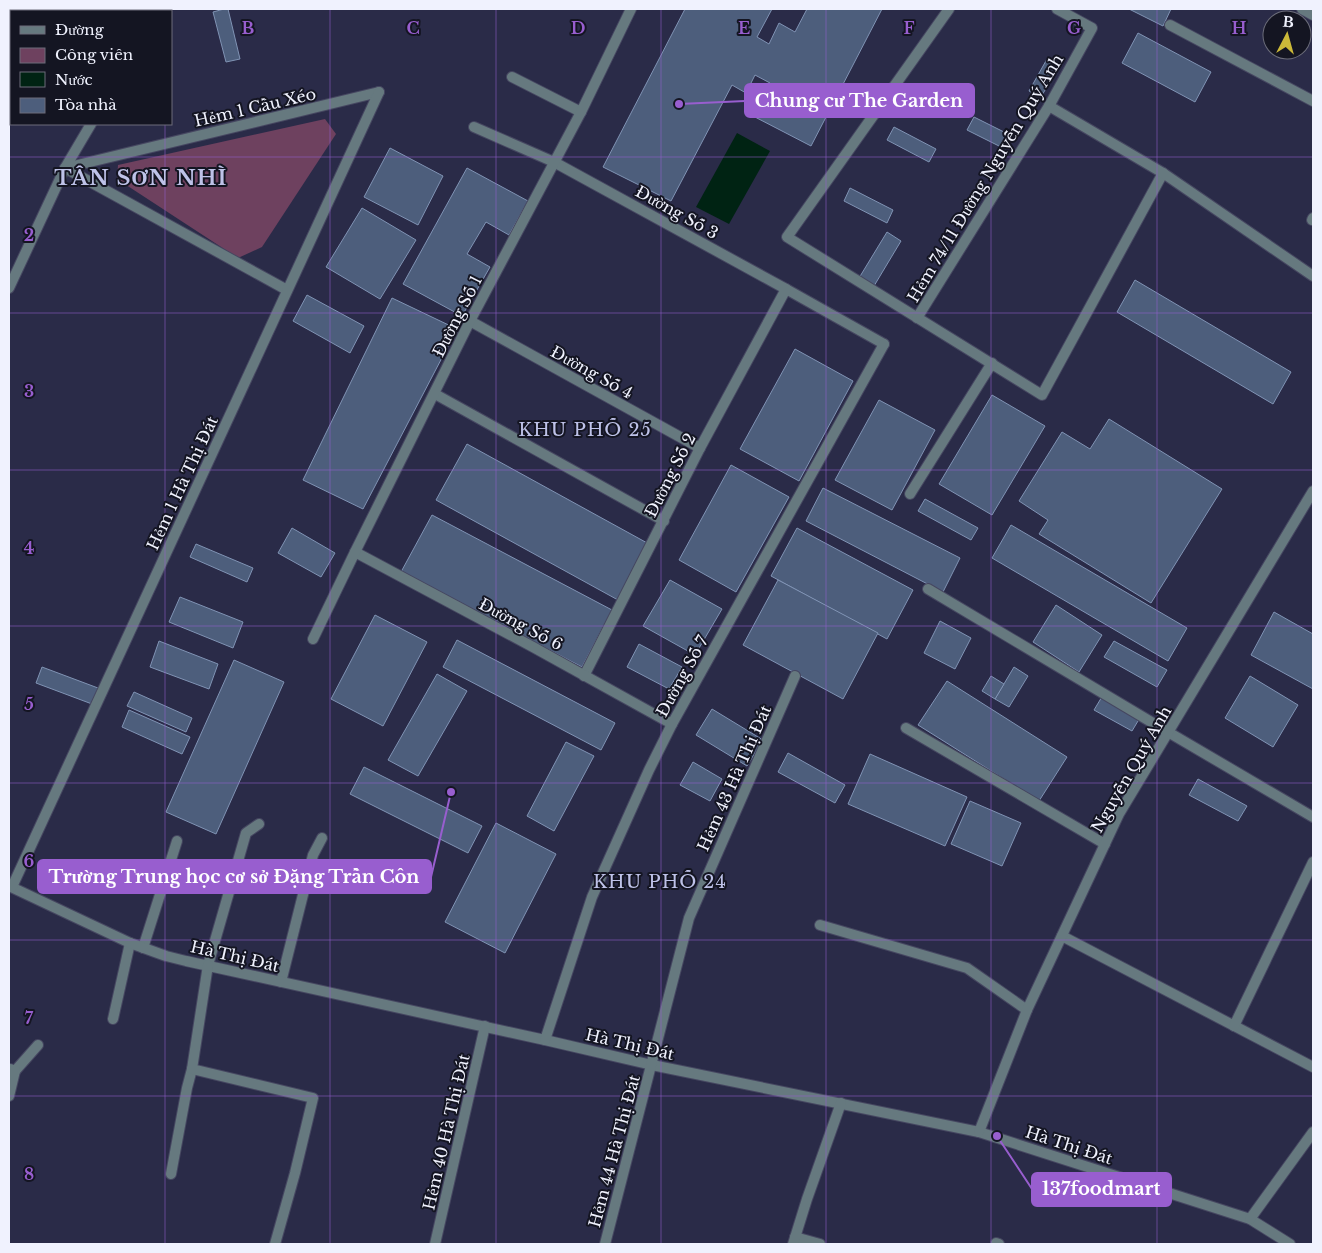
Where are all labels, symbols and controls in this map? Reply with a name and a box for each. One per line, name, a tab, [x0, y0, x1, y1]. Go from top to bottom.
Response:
legend	[10, 10, 172, 125]
north arrow	[1262, 10, 1312, 60]
text: B	[1282, 13, 1295, 32]
text: B	[242, 18, 255, 38]
text: C	[406, 18, 420, 38]
text: D	[571, 18, 585, 38]
text: E	[738, 18, 750, 38]
text: F	[903, 18, 915, 38]
text: G	[1067, 18, 1081, 38]
text: H	[1231, 18, 1247, 38]
text: Đường	[55, 20, 105, 39]
text: Công viên	[55, 45, 133, 64]
street label: Hẻm 74/11 Đường Nguyễn Quý Anh	[903, 50, 1067, 306]
text: Nước	[55, 70, 93, 89]
street label: Hẻm 1 Cầu Xéo	[192, 83, 318, 131]
callout: Chung cư The Garden	[745, 84, 974, 117]
text: Chung cư The Garden	[755, 90, 963, 112]
text: Tòa nhà	[55, 95, 117, 114]
district label: TÂN SƠN NHÌ	[54, 165, 228, 191]
street label: Đường Số 3	[632, 181, 722, 243]
text: 2	[24, 225, 34, 245]
street label: Đường Số 1	[428, 272, 486, 360]
street label: Đường Số 4	[547, 341, 637, 403]
text: 3	[24, 381, 34, 401]
street label: Hẻm 1 Hà Thị Đát	[142, 413, 222, 553]
district label: KHU PHỐ 25	[518, 418, 652, 441]
street label: Đường Số 2	[640, 430, 700, 520]
text: 4	[24, 538, 34, 558]
street label: Đường Số 6	[476, 594, 566, 654]
street label: Đường Số 7	[652, 631, 713, 720]
text: 5	[24, 694, 34, 714]
street label: Hẻm 43 Hà Thị Đát	[693, 702, 775, 854]
street label: Nguyễn Quý Anh	[1087, 702, 1175, 836]
text: 6	[24, 851, 35, 871]
callout: Trường Trung học cơ sở Đặng Trần Côn	[38, 860, 431, 893]
text: Trường Trung học cơ sở Đặng Trần Côn	[49, 866, 419, 888]
district label: KHU PHỐ 24	[593, 870, 727, 893]
street label: Hà Thị Đát	[189, 936, 281, 976]
text: 7	[25, 1008, 34, 1028]
street label: Hà Thị Đát	[584, 1024, 676, 1064]
street label: Hẻm 40 Hà Thị Đát	[418, 1052, 474, 1212]
street label: Hẻm 44 Hà Thị Đát	[584, 1072, 644, 1230]
street label: Hà Thị Đát	[1023, 1122, 1115, 1168]
text: 8	[24, 1164, 34, 1184]
callout: 137foodmart	[1032, 1173, 1171, 1206]
text: 137foodmart	[1042, 1178, 1160, 1200]

